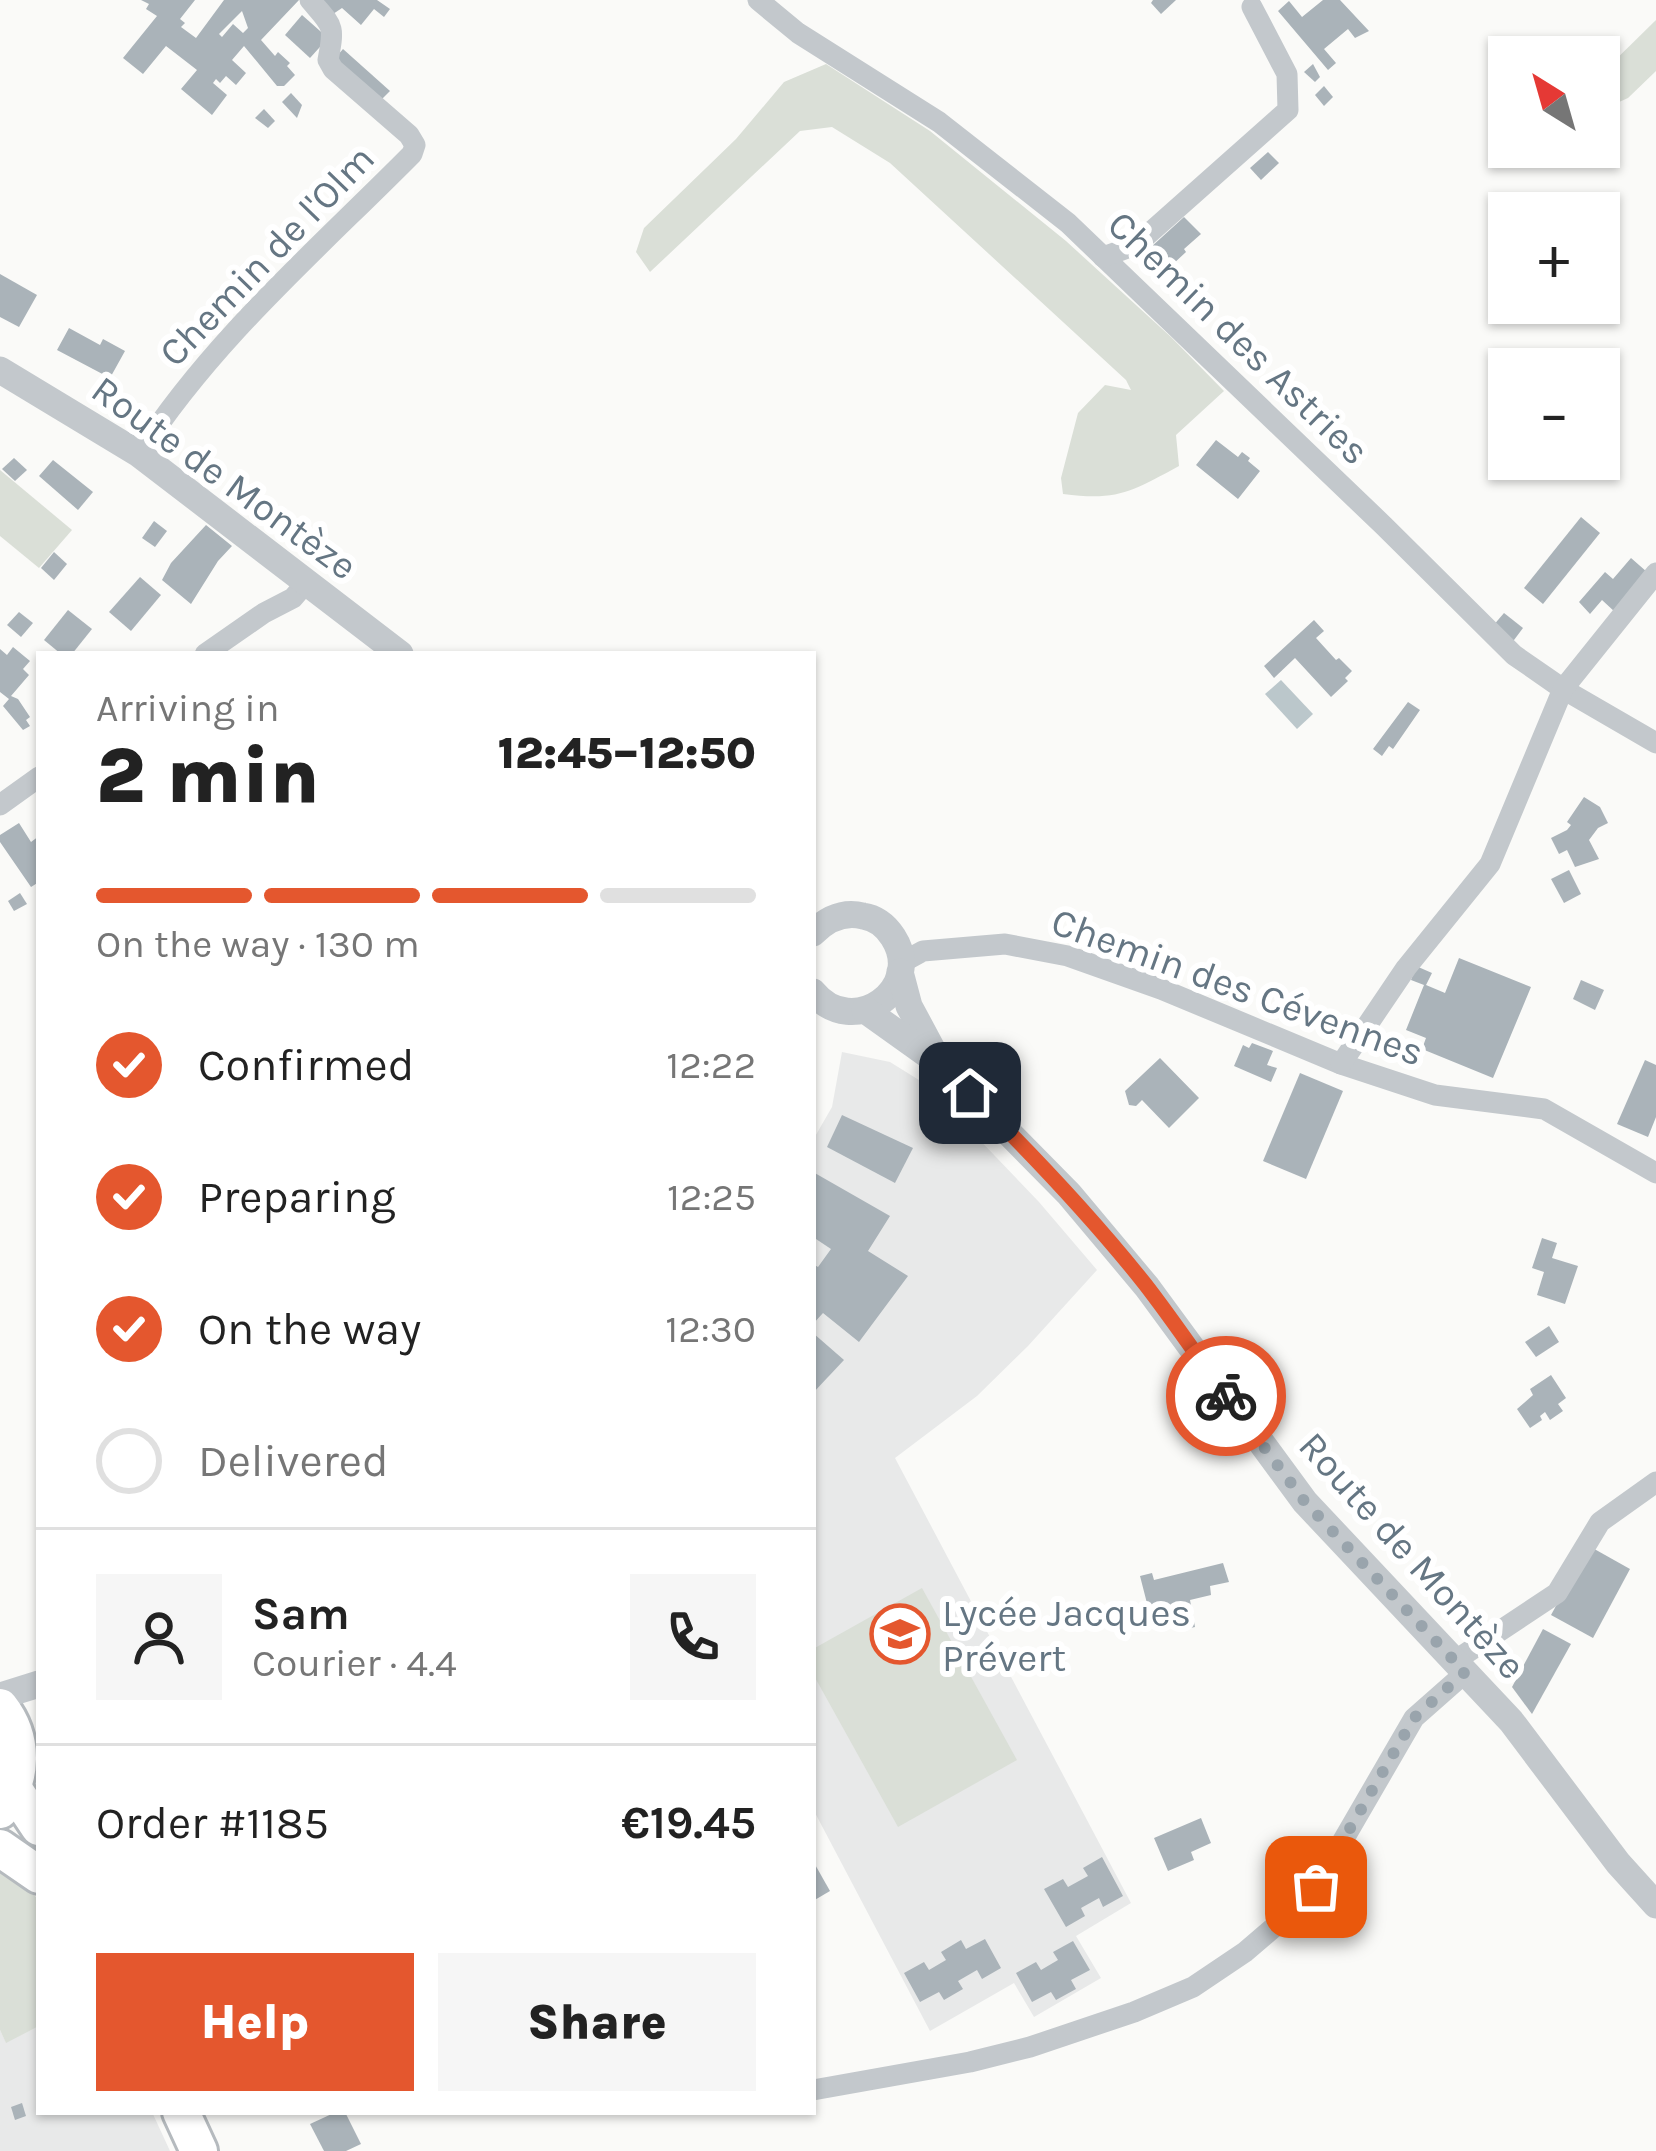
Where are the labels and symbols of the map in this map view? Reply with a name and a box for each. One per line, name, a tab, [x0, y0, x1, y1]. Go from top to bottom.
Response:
north arrow	[1488, 36, 1620, 168]
street label: Chemin de l'Olm	[150, 136, 384, 376]
street label: Chemin des Astries	[1098, 201, 1378, 474]
street label: Route de Montèze	[83, 366, 366, 589]
street label: Chemin des Cévennes	[1045, 898, 1430, 1076]
pin	[919, 1042, 1021, 1144]
courier	[1166, 1336, 1286, 1456]
street label: Route de Montèze	[1289, 1423, 1535, 1689]
place label: Lycée Jacques Prévert	[942, 1590, 1191, 1681]
school or university icon: Lycée Jacques Prévert	[869, 1603, 931, 1665]
pin	[1265, 1836, 1367, 1938]

